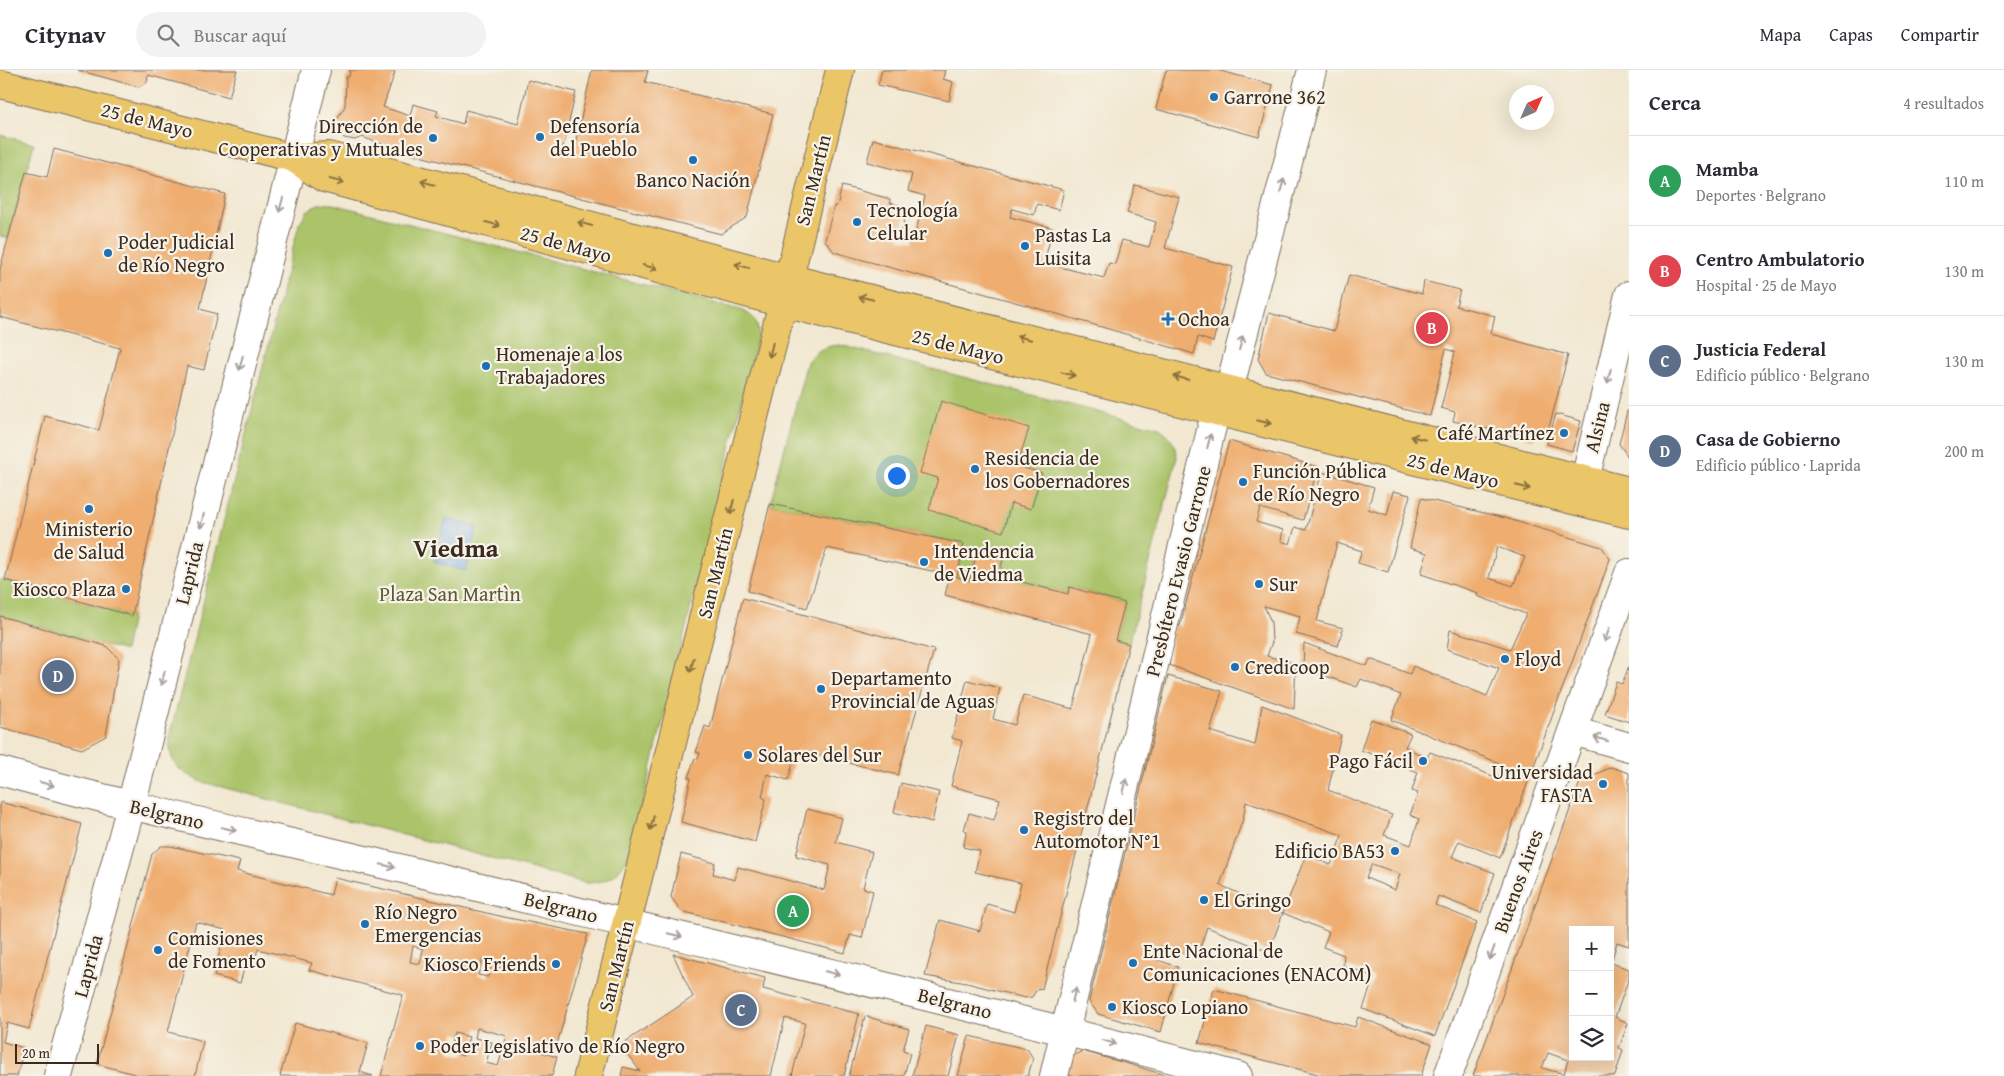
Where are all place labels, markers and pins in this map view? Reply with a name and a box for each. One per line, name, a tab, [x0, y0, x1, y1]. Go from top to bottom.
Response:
place label: Garrone 362	[1224, 82, 1326, 111]
marker: Garrone 362	[1208, 91, 1220, 103]
place label: Dirección de Cooperativas y Mutuales	[218, 111, 423, 163]
place label: Defensoría del Pueblo	[550, 111, 641, 163]
marker: Defensoría del Pueblo	[534, 131, 546, 143]
marker: Dirección de Cooperativas y Mutuales	[427, 132, 439, 144]
marker: Banco Nación	[687, 154, 699, 166]
place label: Banco Nación	[636, 165, 750, 194]
place label: Tecnología Celular	[867, 195, 959, 247]
marker: Tecnología Celular	[851, 216, 863, 228]
place label: Pastas La Luisita	[1035, 220, 1112, 272]
place label: Poder Judicial de Río Negro	[118, 227, 235, 279]
marker: Pastas La Luisita	[1019, 240, 1031, 252]
marker: Poder Judicial de Río Negro	[102, 247, 114, 259]
place label: Ochoa	[1178, 304, 1230, 333]
pin: B	[1416, 309, 1448, 347]
marker: Ochoa	[1162, 313, 1174, 325]
place label: Homenaje a los Trabajadores	[496, 339, 623, 391]
marker: Homenaje a los Trabajadores	[480, 360, 492, 372]
place label: Café Martínez	[1437, 418, 1554, 447]
marker: Café Martínez	[1558, 427, 1570, 439]
place label: Residencia de los Gobernadores	[985, 443, 1130, 495]
place label: Función Pública de Río Negro	[1253, 456, 1387, 508]
marker: Residencia de los Gobernadores	[969, 463, 981, 475]
marker: Función Pública de Río Negro	[1237, 476, 1249, 488]
marker: Ministerio de Salud	[83, 503, 95, 515]
place label: Ministerio de Salud	[45, 514, 133, 566]
place label: Intendencia de Viedma	[934, 536, 1035, 588]
marker: Intendencia de Viedma	[918, 556, 930, 568]
place label: Sur	[1269, 569, 1298, 598]
place label: Kiosco Plaza	[13, 574, 117, 603]
marker: Sur	[1253, 578, 1265, 590]
marker: Kiosco Plaza	[120, 583, 132, 595]
place label: Floyd	[1515, 644, 1562, 673]
place label: Credicoop	[1245, 652, 1330, 681]
marker: Floyd	[1499, 653, 1511, 665]
pin: D	[42, 657, 74, 695]
marker: Credicoop	[1229, 661, 1241, 673]
place label: Departamento Provincial de Aguas	[831, 663, 995, 715]
marker: Departamento Provincial de Aguas	[815, 683, 827, 695]
place label: Solares del Sur	[758, 740, 882, 769]
place label: Pago Fácil	[1329, 746, 1413, 775]
marker: Solares del Sur	[742, 749, 754, 761]
marker: Pago Fácil	[1417, 755, 1429, 767]
place label: Universidad FASTA	[1492, 757, 1593, 809]
marker: Universidad FASTA	[1597, 778, 1609, 790]
place label: Registro del Automotor N°1	[1034, 803, 1161, 855]
marker: Registro del Automotor N°1	[1018, 824, 1030, 836]
place label: Edificio BA53	[1275, 836, 1385, 865]
marker: Edificio BA53	[1389, 845, 1401, 857]
place label: El Gringo	[1214, 885, 1291, 914]
pin: A	[777, 892, 809, 930]
marker: El Gringo	[1198, 894, 1210, 906]
place label: Río Negro Emergencias	[375, 897, 482, 949]
marker: Río Negro Emergencias	[359, 918, 371, 930]
place label: Comisiones de Fomento	[168, 923, 266, 975]
place label: Ente Nacional de Comunicaciones (ENACOM)	[1143, 936, 1371, 988]
marker: Comisiones de Fomento	[152, 944, 164, 956]
place label: Kiosco Friends	[424, 949, 546, 978]
marker: Ente Nacional de Comunicaciones (ENACOM)	[1127, 957, 1139, 969]
marker: Kiosco Friends	[550, 958, 562, 970]
pin: C	[725, 991, 757, 1029]
place label: Kiosco Lopiano	[1122, 992, 1248, 1021]
marker: Kiosco Lopiano	[1106, 1001, 1118, 1013]
place label: Poder Legislativo de Río Negro	[430, 1031, 685, 1060]
marker: Poder Legislativo de Río Negro	[414, 1040, 426, 1052]

